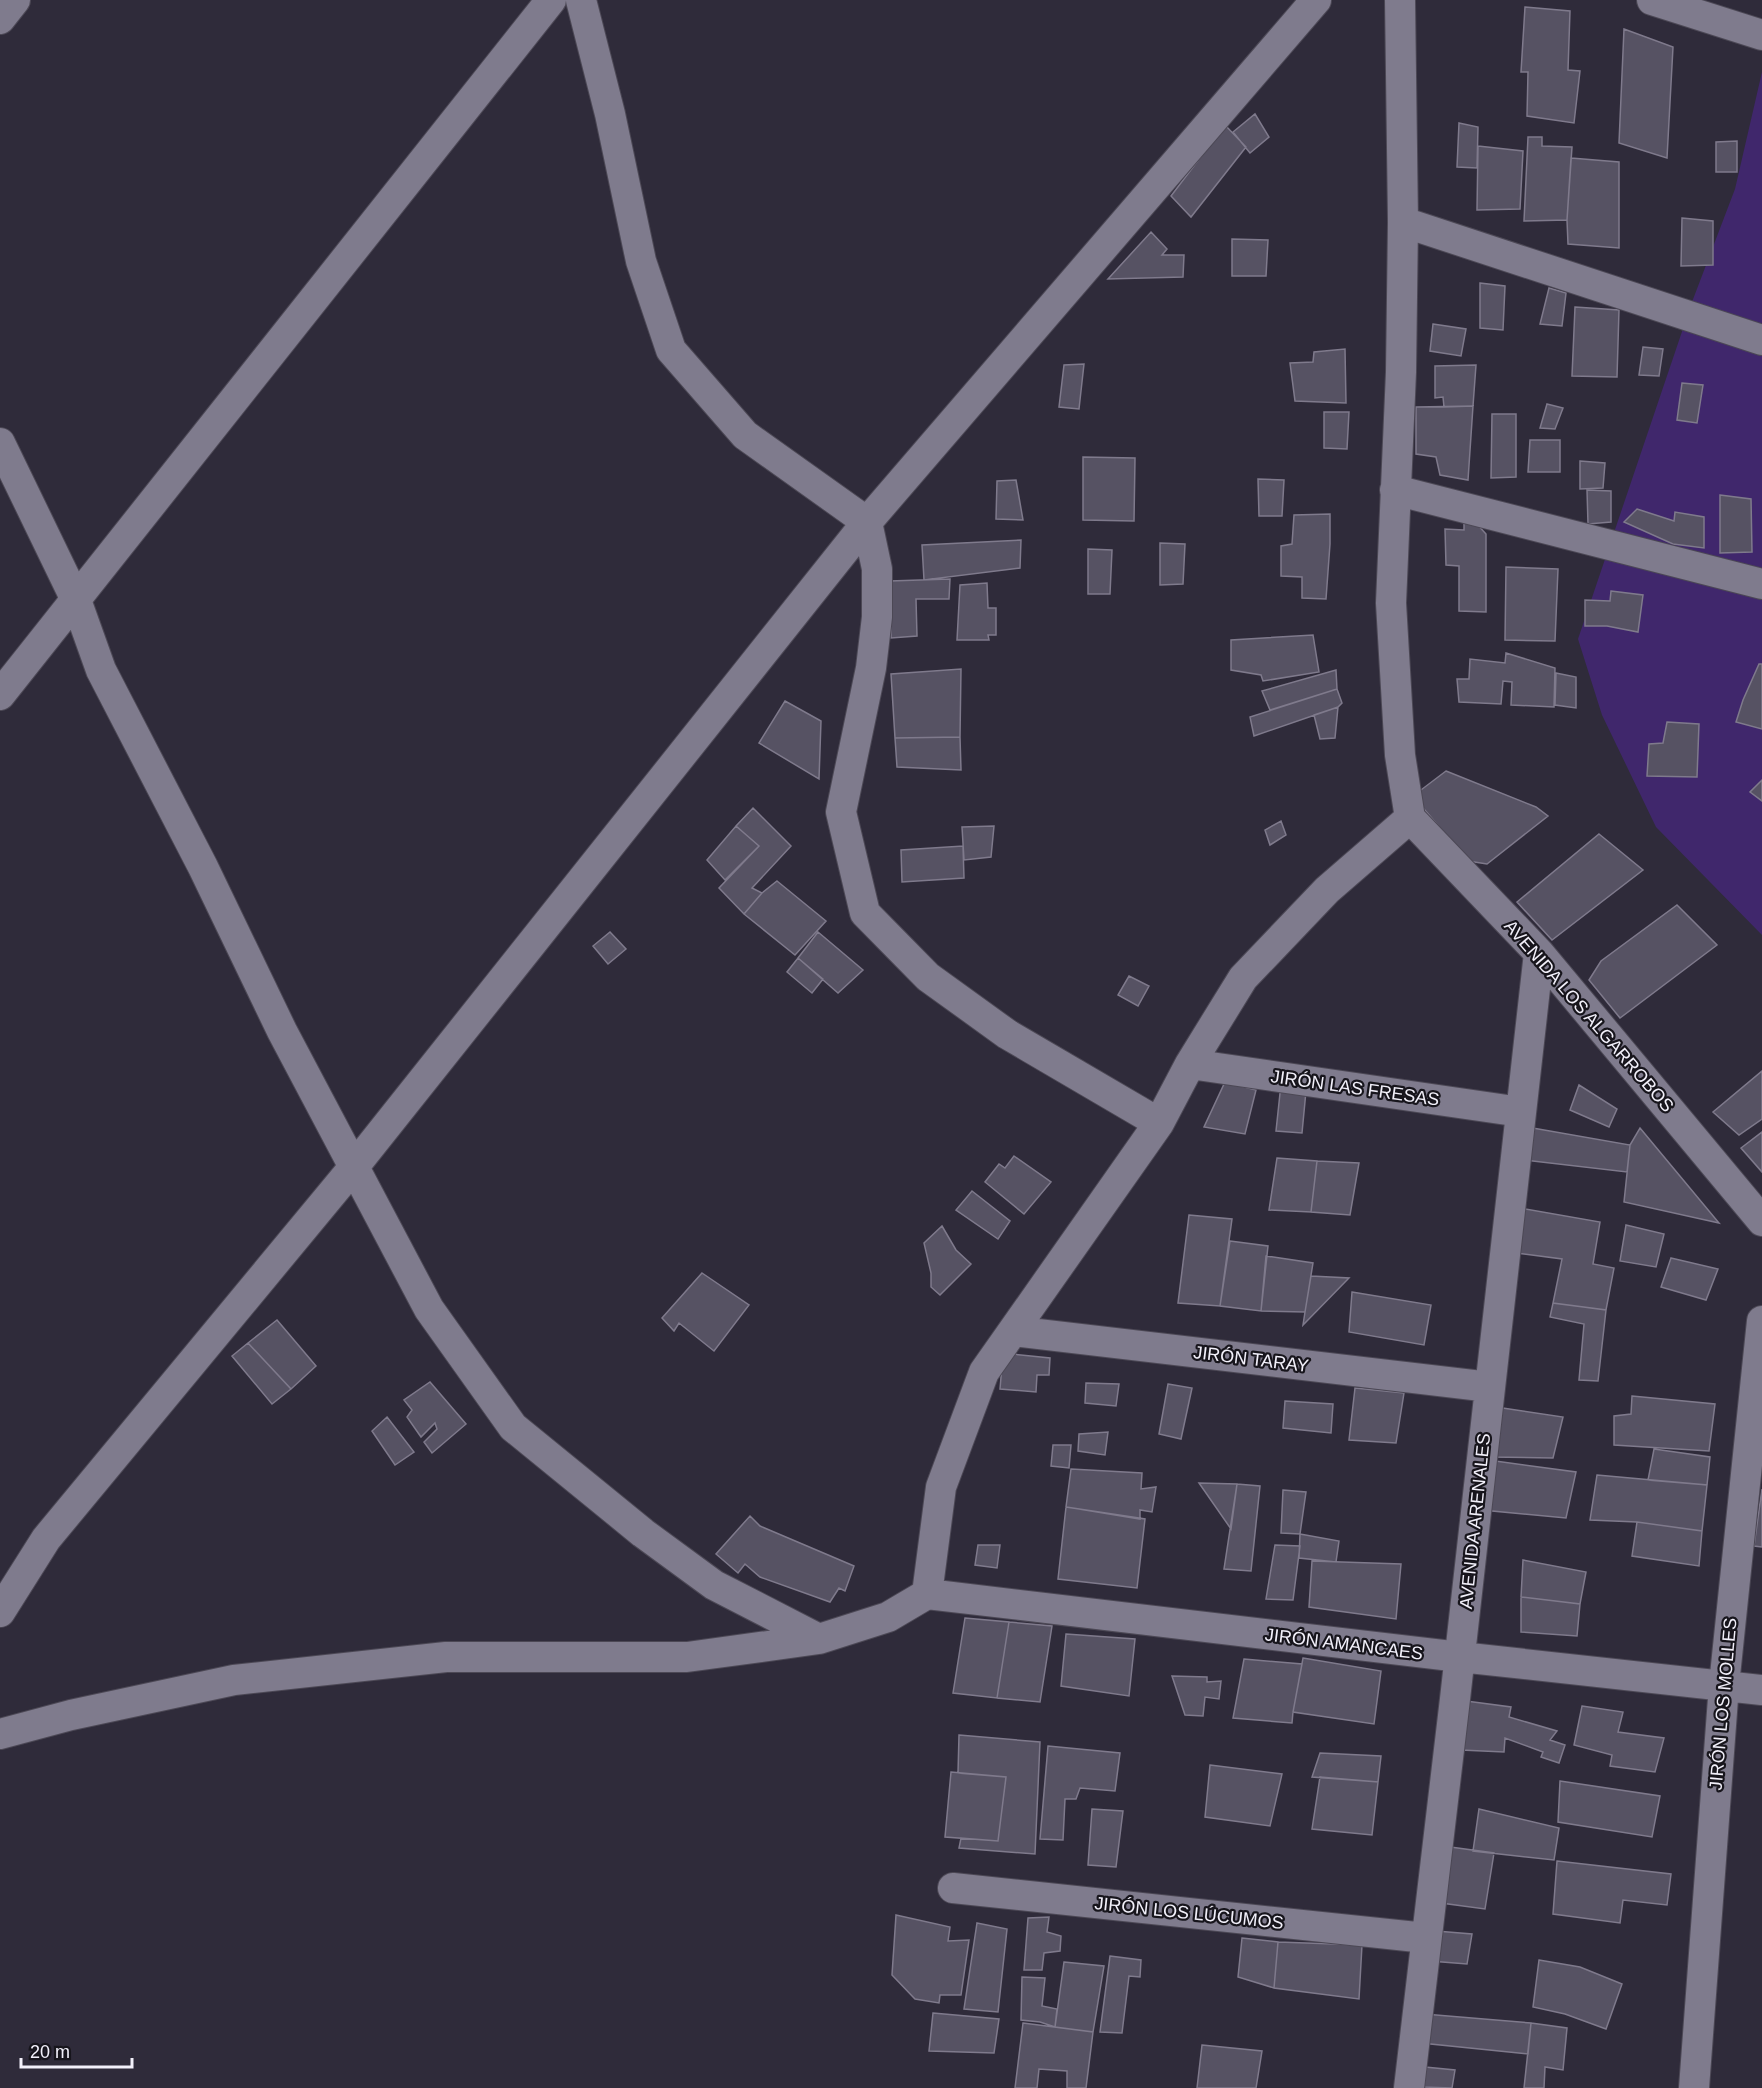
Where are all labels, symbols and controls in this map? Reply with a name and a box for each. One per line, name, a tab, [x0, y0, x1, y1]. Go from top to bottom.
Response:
street label: AVENIDA LOS ALGARROBOS	[1500, 916, 1678, 1116]
street label: JIRÓN LAS FRESAS	[1269, 1065, 1441, 1110]
street label: JIRÓN TARAY	[1192, 1341, 1310, 1376]
street label: AVENIDA ARENALES	[1456, 1432, 1494, 1610]
street label: JIRÓN LOS MOLLES	[1705, 1617, 1741, 1791]
street label: JIRÓN AMANCAES	[1264, 1623, 1424, 1664]
street label: JIRÓN LOS LÚCUMOS	[1093, 1892, 1285, 1933]
scale bar	[21, 2031, 132, 2069]
text: 20 m	[30, 2042, 70, 2062]

